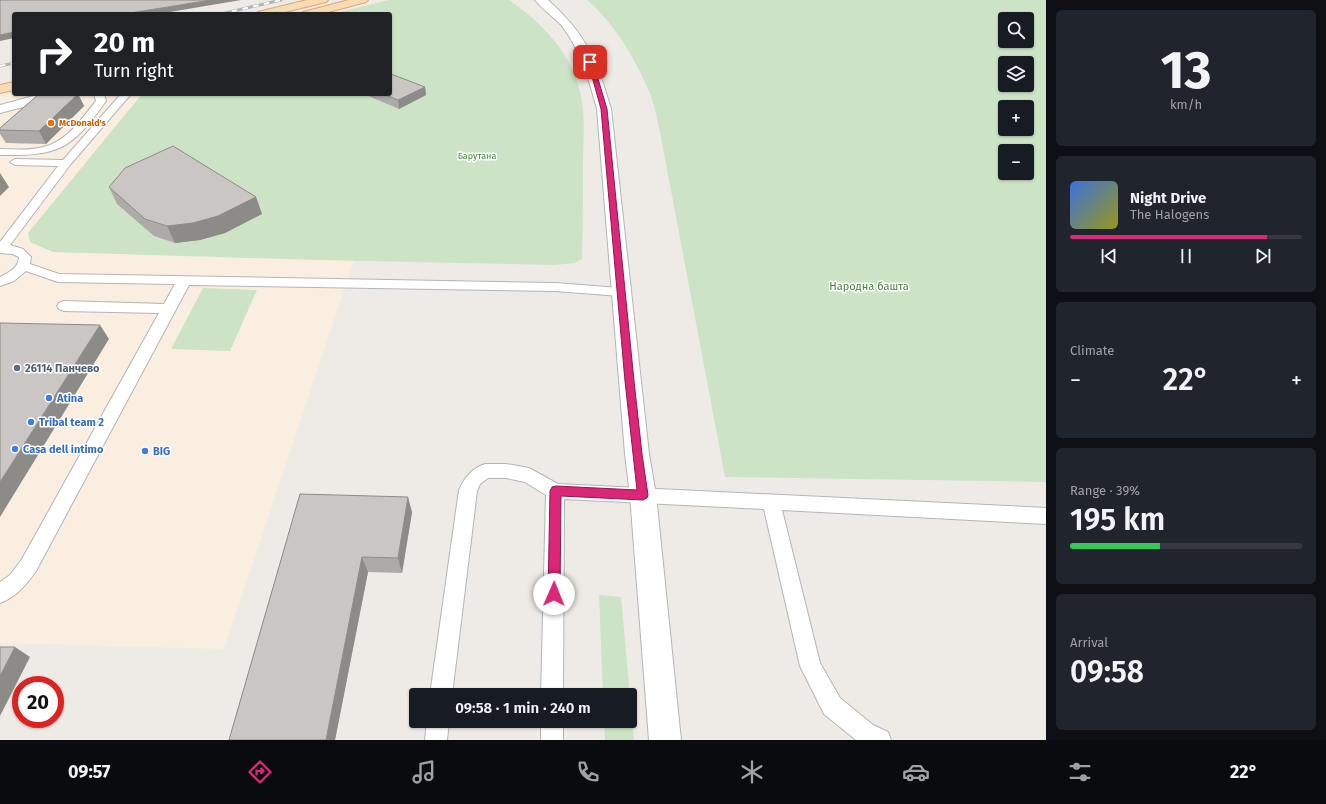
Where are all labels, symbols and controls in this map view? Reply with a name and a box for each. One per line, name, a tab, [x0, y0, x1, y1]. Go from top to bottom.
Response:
map controls	[998, 12, 1034, 180]
button: search	[998, 12, 1034, 48]
text: 20 m	[94, 26, 155, 59]
icon: right	[28, 28, 80, 80]
text: 13	[1160, 39, 1212, 102]
pin	[573, 45, 607, 79]
icon: arrive	[579, 51, 601, 73]
button: layers	[998, 56, 1034, 92]
text: Turn right	[94, 60, 174, 82]
text: km/h	[1170, 97, 1202, 112]
button: +	[998, 100, 1034, 136]
marker: McDonald's	[46, 118, 56, 128]
place label: McDonald's	[59, 118, 107, 128]
button: −	[998, 144, 1034, 180]
park label: Барутана	[458, 151, 496, 161]
text: Night Drive	[1130, 189, 1206, 207]
text: The Halogens	[1130, 207, 1209, 222]
icon: previous	[1098, 245, 1120, 267]
icon: pause	[1175, 245, 1197, 267]
icon: next	[1252, 245, 1274, 267]
park label: Народна башта	[829, 280, 909, 293]
text: Climate	[1070, 343, 1114, 358]
place label: 26114 Панчево	[25, 362, 100, 375]
text: 22°	[1163, 362, 1209, 398]
marker: 26114 Панчево	[12, 363, 22, 373]
text: −	[1070, 367, 1081, 394]
text: +	[1291, 367, 1302, 394]
place label: Atina	[56, 392, 83, 405]
marker: Atina	[44, 393, 54, 403]
place label: Tribal team 2	[39, 416, 104, 429]
marker: Tribal team 2	[26, 417, 36, 427]
place label: Casa dell intimo	[23, 443, 104, 456]
marker: Casa dell intimo	[10, 444, 20, 454]
place label: BIG	[153, 445, 170, 458]
marker: BIG	[140, 446, 150, 456]
text: Range · 39%	[1070, 483, 1140, 498]
text: 195 km	[1070, 502, 1165, 538]
position arrow	[533, 573, 575, 615]
text: Arrival	[1070, 635, 1108, 650]
text: 09:58	[1070, 654, 1144, 690]
speed limit sign: 20	[12, 676, 64, 728]
text: 09:58 · 1 min · 240 m	[455, 699, 591, 717]
icon: directions	[246, 758, 274, 786]
icon: music	[410, 758, 438, 786]
icon: phone	[574, 758, 602, 786]
icon: climate	[738, 758, 766, 786]
icon: car	[902, 758, 930, 786]
icon: filters	[1066, 758, 1094, 786]
text: 09:57	[68, 761, 110, 783]
text: 22°	[1230, 761, 1258, 783]

